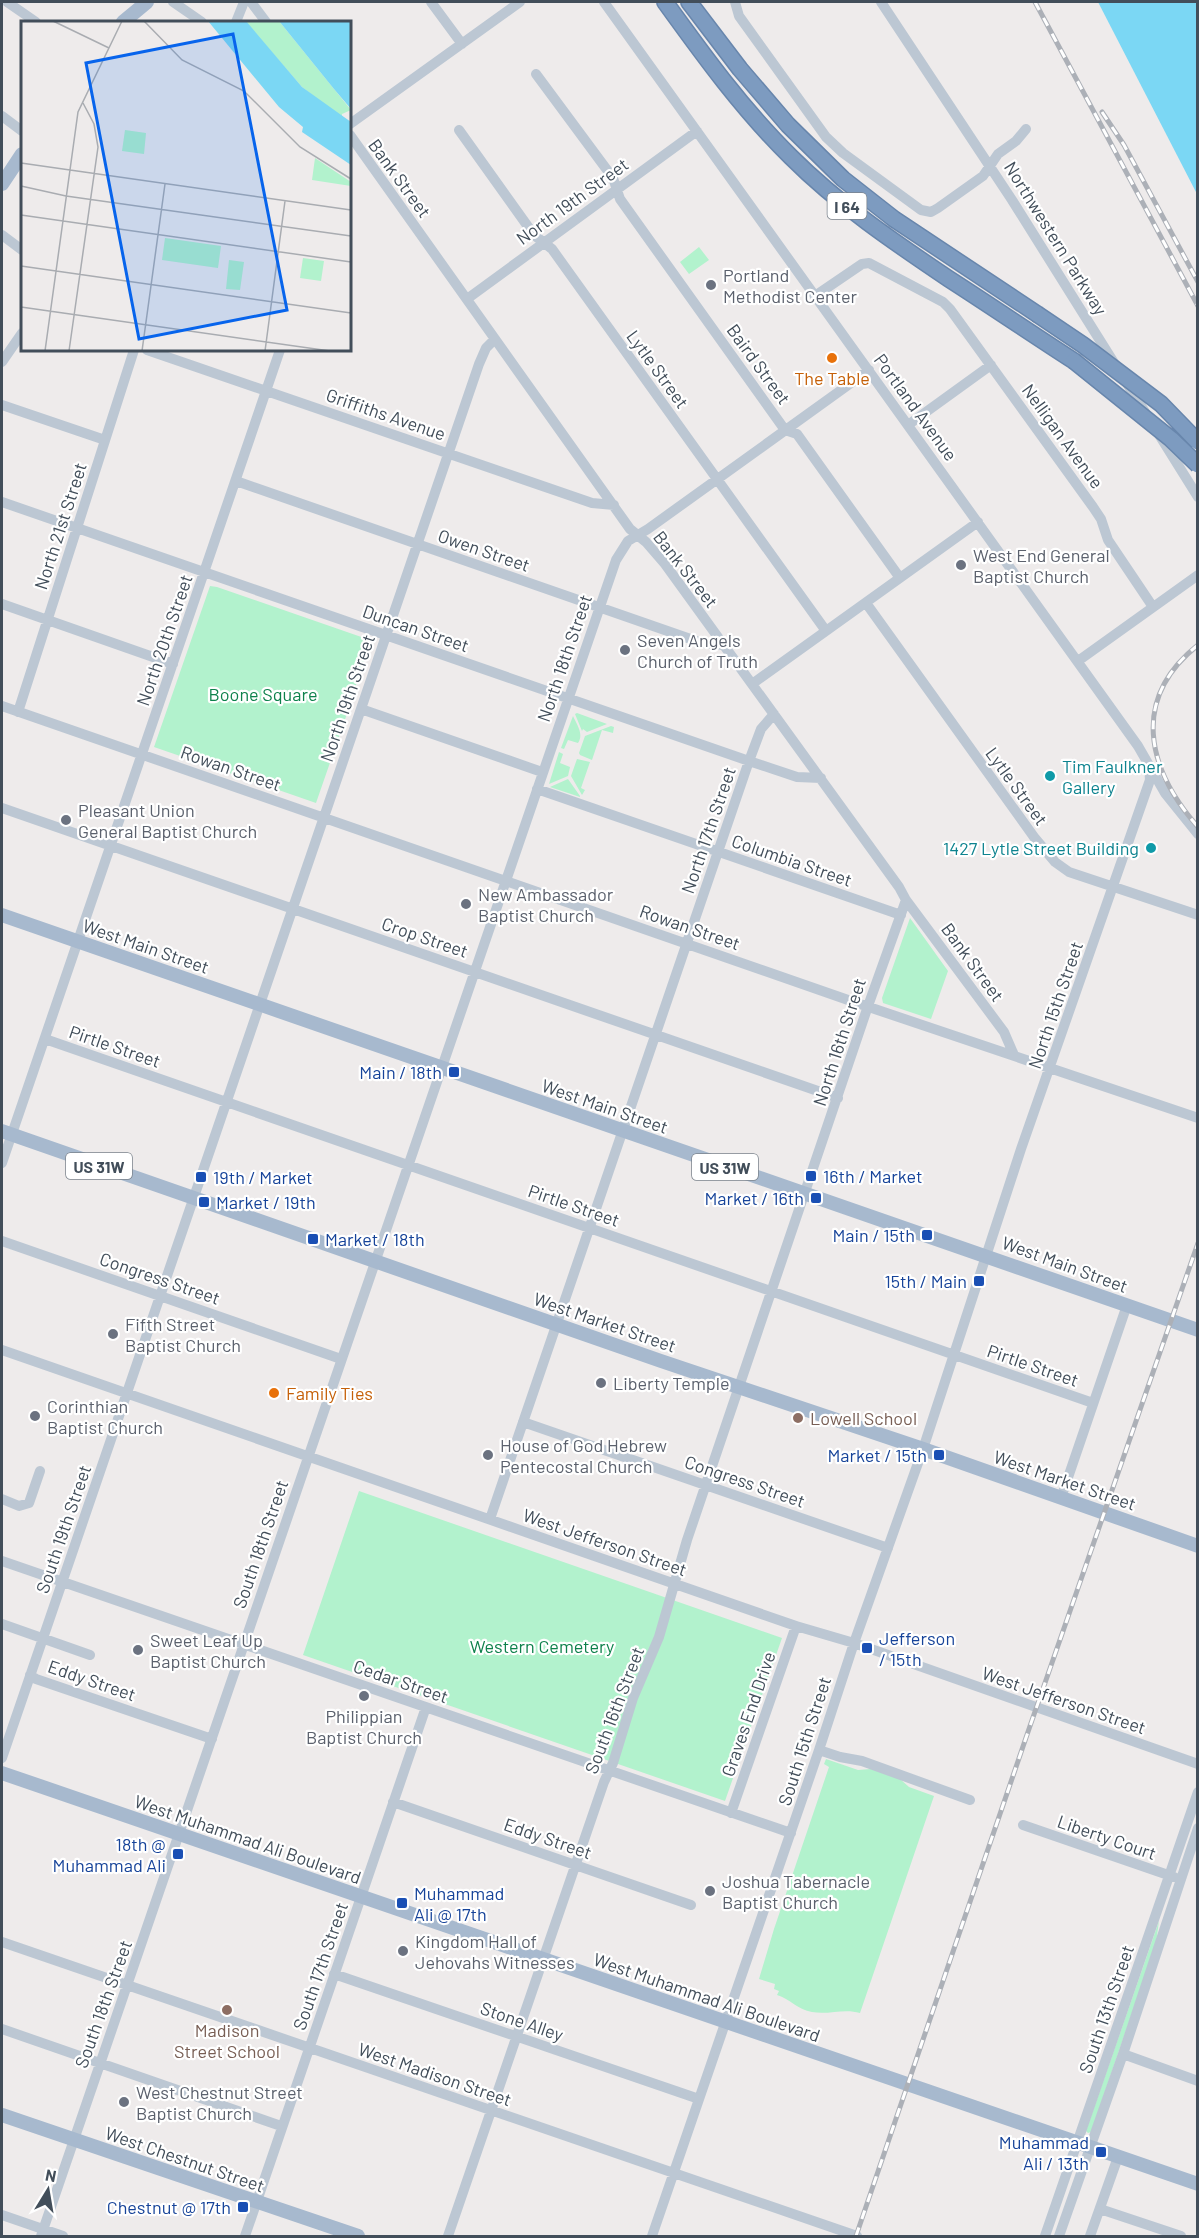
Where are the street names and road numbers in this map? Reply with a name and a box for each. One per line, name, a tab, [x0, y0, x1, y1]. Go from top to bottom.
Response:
street label: Bank Street	[364, 134, 436, 222]
street label: North 19th Street	[512, 153, 632, 249]
street label: Northwestern Parkway	[1000, 157, 1112, 319]
road number: I 64	[828, 193, 866, 219]
street label: Baird Street	[722, 320, 796, 408]
street label: Lytle Street	[622, 326, 694, 412]
street label: Portland Avenue	[870, 349, 962, 465]
street label: Nelligan Avenue	[1018, 379, 1108, 493]
street label: Griffiths Avenue	[323, 383, 449, 445]
street label: North 21st Street	[29, 460, 91, 592]
street label: Owen Street	[435, 524, 533, 576]
street label: Bank Street	[649, 526, 723, 612]
street label: North 20th Street	[131, 571, 197, 709]
street label: North 18th Street	[532, 591, 596, 725]
street label: Duncan Street	[360, 600, 472, 656]
street label: North 19th Street	[315, 631, 379, 765]
street label: Rowan Street	[178, 741, 284, 795]
street label: Lytle Street	[981, 743, 1053, 829]
street label: North 17th Street	[676, 764, 740, 896]
street label: Columbia Street	[729, 829, 855, 891]
street label: Rowan Street	[637, 900, 743, 954]
street label: Crop Street	[379, 912, 471, 962]
street label: West Main Street	[80, 914, 212, 978]
street label: Bank Street	[937, 918, 1009, 1006]
street label: North 15th Street	[1023, 938, 1087, 1072]
street label: North 16th Street	[808, 975, 870, 1109]
street label: Pirtle Street	[66, 1020, 164, 1072]
street label: West Main Street	[539, 1074, 671, 1138]
road number: US 31W	[66, 1153, 132, 1179]
road number: US 31W	[692, 1154, 758, 1180]
street label: Pirtle Street	[525, 1179, 623, 1231]
street label: West Main Street	[999, 1231, 1131, 1297]
street label: Congress Street	[97, 1247, 223, 1309]
street label: West Market Street	[531, 1287, 679, 1357]
street label: Pirtle Street	[984, 1339, 1082, 1391]
street label: West Market Street	[991, 1445, 1139, 1515]
street label: Congress Street	[682, 1450, 808, 1512]
street label: South 19th Street	[31, 1462, 95, 1596]
street label: South 18th Street	[228, 1477, 292, 1611]
street label: West Jefferson Street	[520, 1504, 690, 1580]
street label: South 16th Street	[580, 1643, 648, 1777]
street label: Graves End Drive	[716, 1649, 780, 1779]
street label: Eddy Street	[45, 1655, 139, 1705]
street label: Cedar Street	[351, 1655, 451, 1707]
street label: West Jefferson Street	[979, 1662, 1149, 1738]
street label: South 15th Street	[773, 1674, 835, 1808]
street label: West Muhammad Ali Boulevard	[132, 1790, 364, 1888]
street label: Liberty Court	[1055, 1810, 1159, 1864]
street label: Eddy Street	[501, 1813, 595, 1863]
street label: South 17th Street	[288, 1899, 352, 2033]
street label: South 18th Street	[70, 1937, 136, 2071]
street label: South 13th Street	[1074, 1942, 1138, 2076]
street label: West Muhammad Ali Boulevard	[591, 1948, 823, 2046]
street label: Stone Alley	[478, 1997, 566, 2045]
street label: West Madison Street	[356, 2037, 514, 2111]
street label: West Chestnut Street	[103, 2121, 267, 2197]

